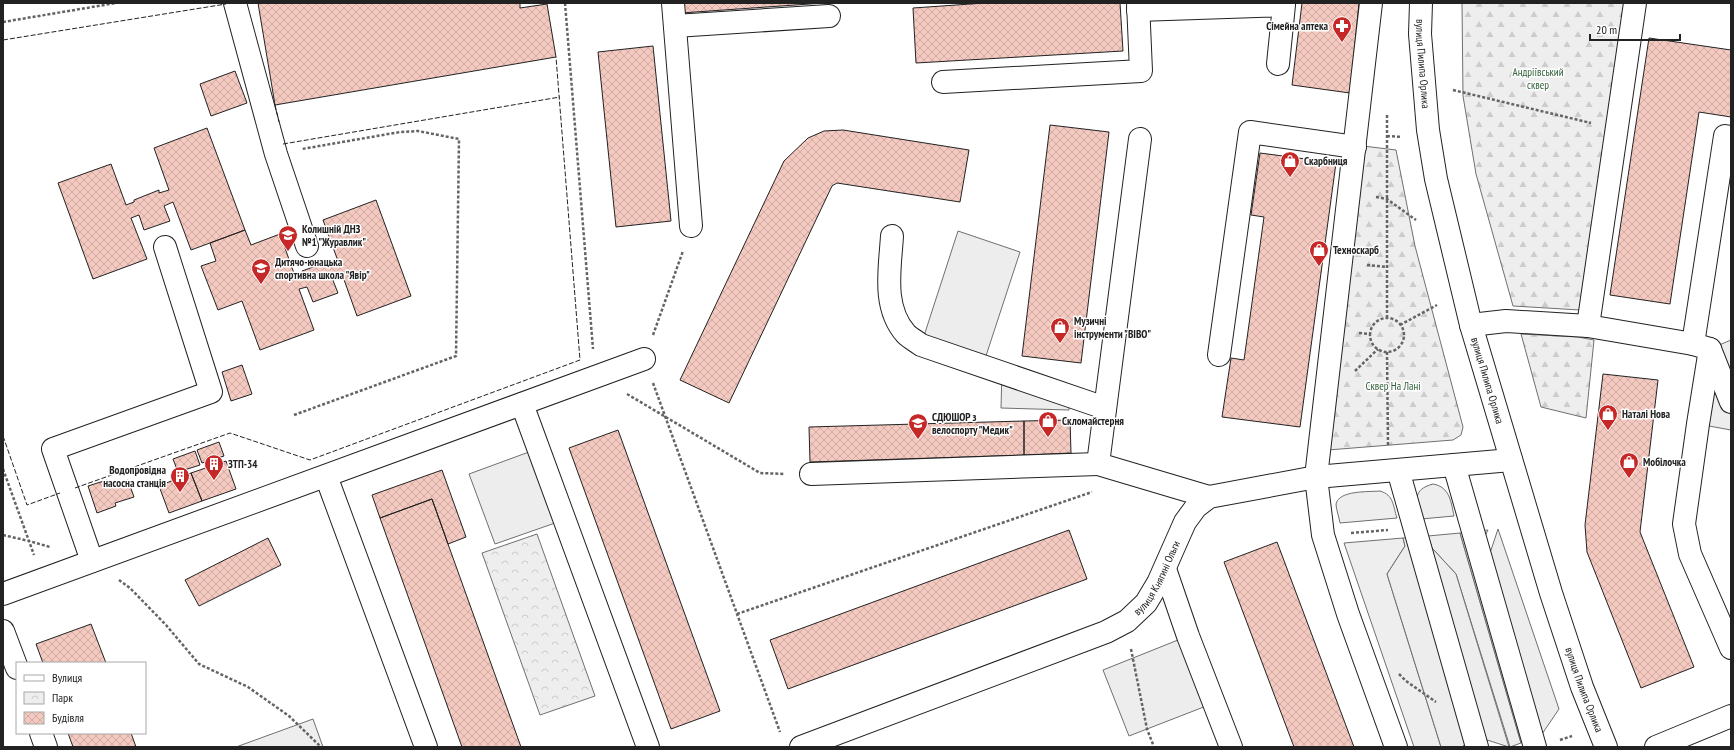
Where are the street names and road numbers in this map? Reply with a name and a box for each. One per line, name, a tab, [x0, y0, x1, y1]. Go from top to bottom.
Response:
street label: вулиця Пилипа Орлика	[1413, 19, 1433, 109]
street label: вулиця Пилипа Орлика	[1468, 336, 1507, 425]
street label: вулиця Княгині Ольги	[1130, 538, 1183, 618]
street label: вулиця Пилипа Орлика	[1562, 645, 1606, 734]

